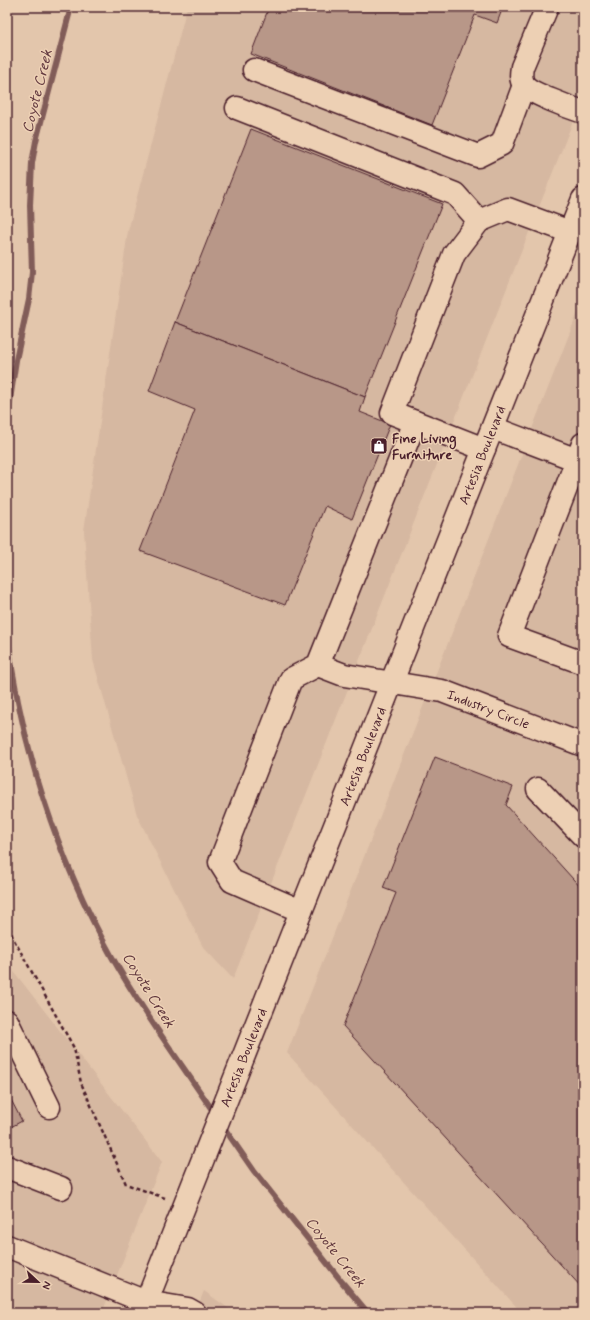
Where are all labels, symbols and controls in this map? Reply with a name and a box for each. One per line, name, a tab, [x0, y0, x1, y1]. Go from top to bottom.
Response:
water label: Coyote Creek	[18, 47, 58, 135]
street label: Artesia Boulevard	[455, 403, 510, 507]
place label: Fine Living Furniture	[392, 430, 456, 464]
shop icon: Fine Living Furniture	[369, 436, 389, 456]
street label: Industry Circle	[444, 686, 532, 734]
street label: Artesia Boulevard	[336, 704, 391, 809]
water label: Coyote Creek	[117, 949, 179, 1032]
street label: Artesia Boulevard	[216, 1006, 272, 1110]
water label: Coyote Creek	[301, 1213, 370, 1292]
north arrow	[18, 1262, 58, 1302]
text: N	[38, 1279, 54, 1291]

